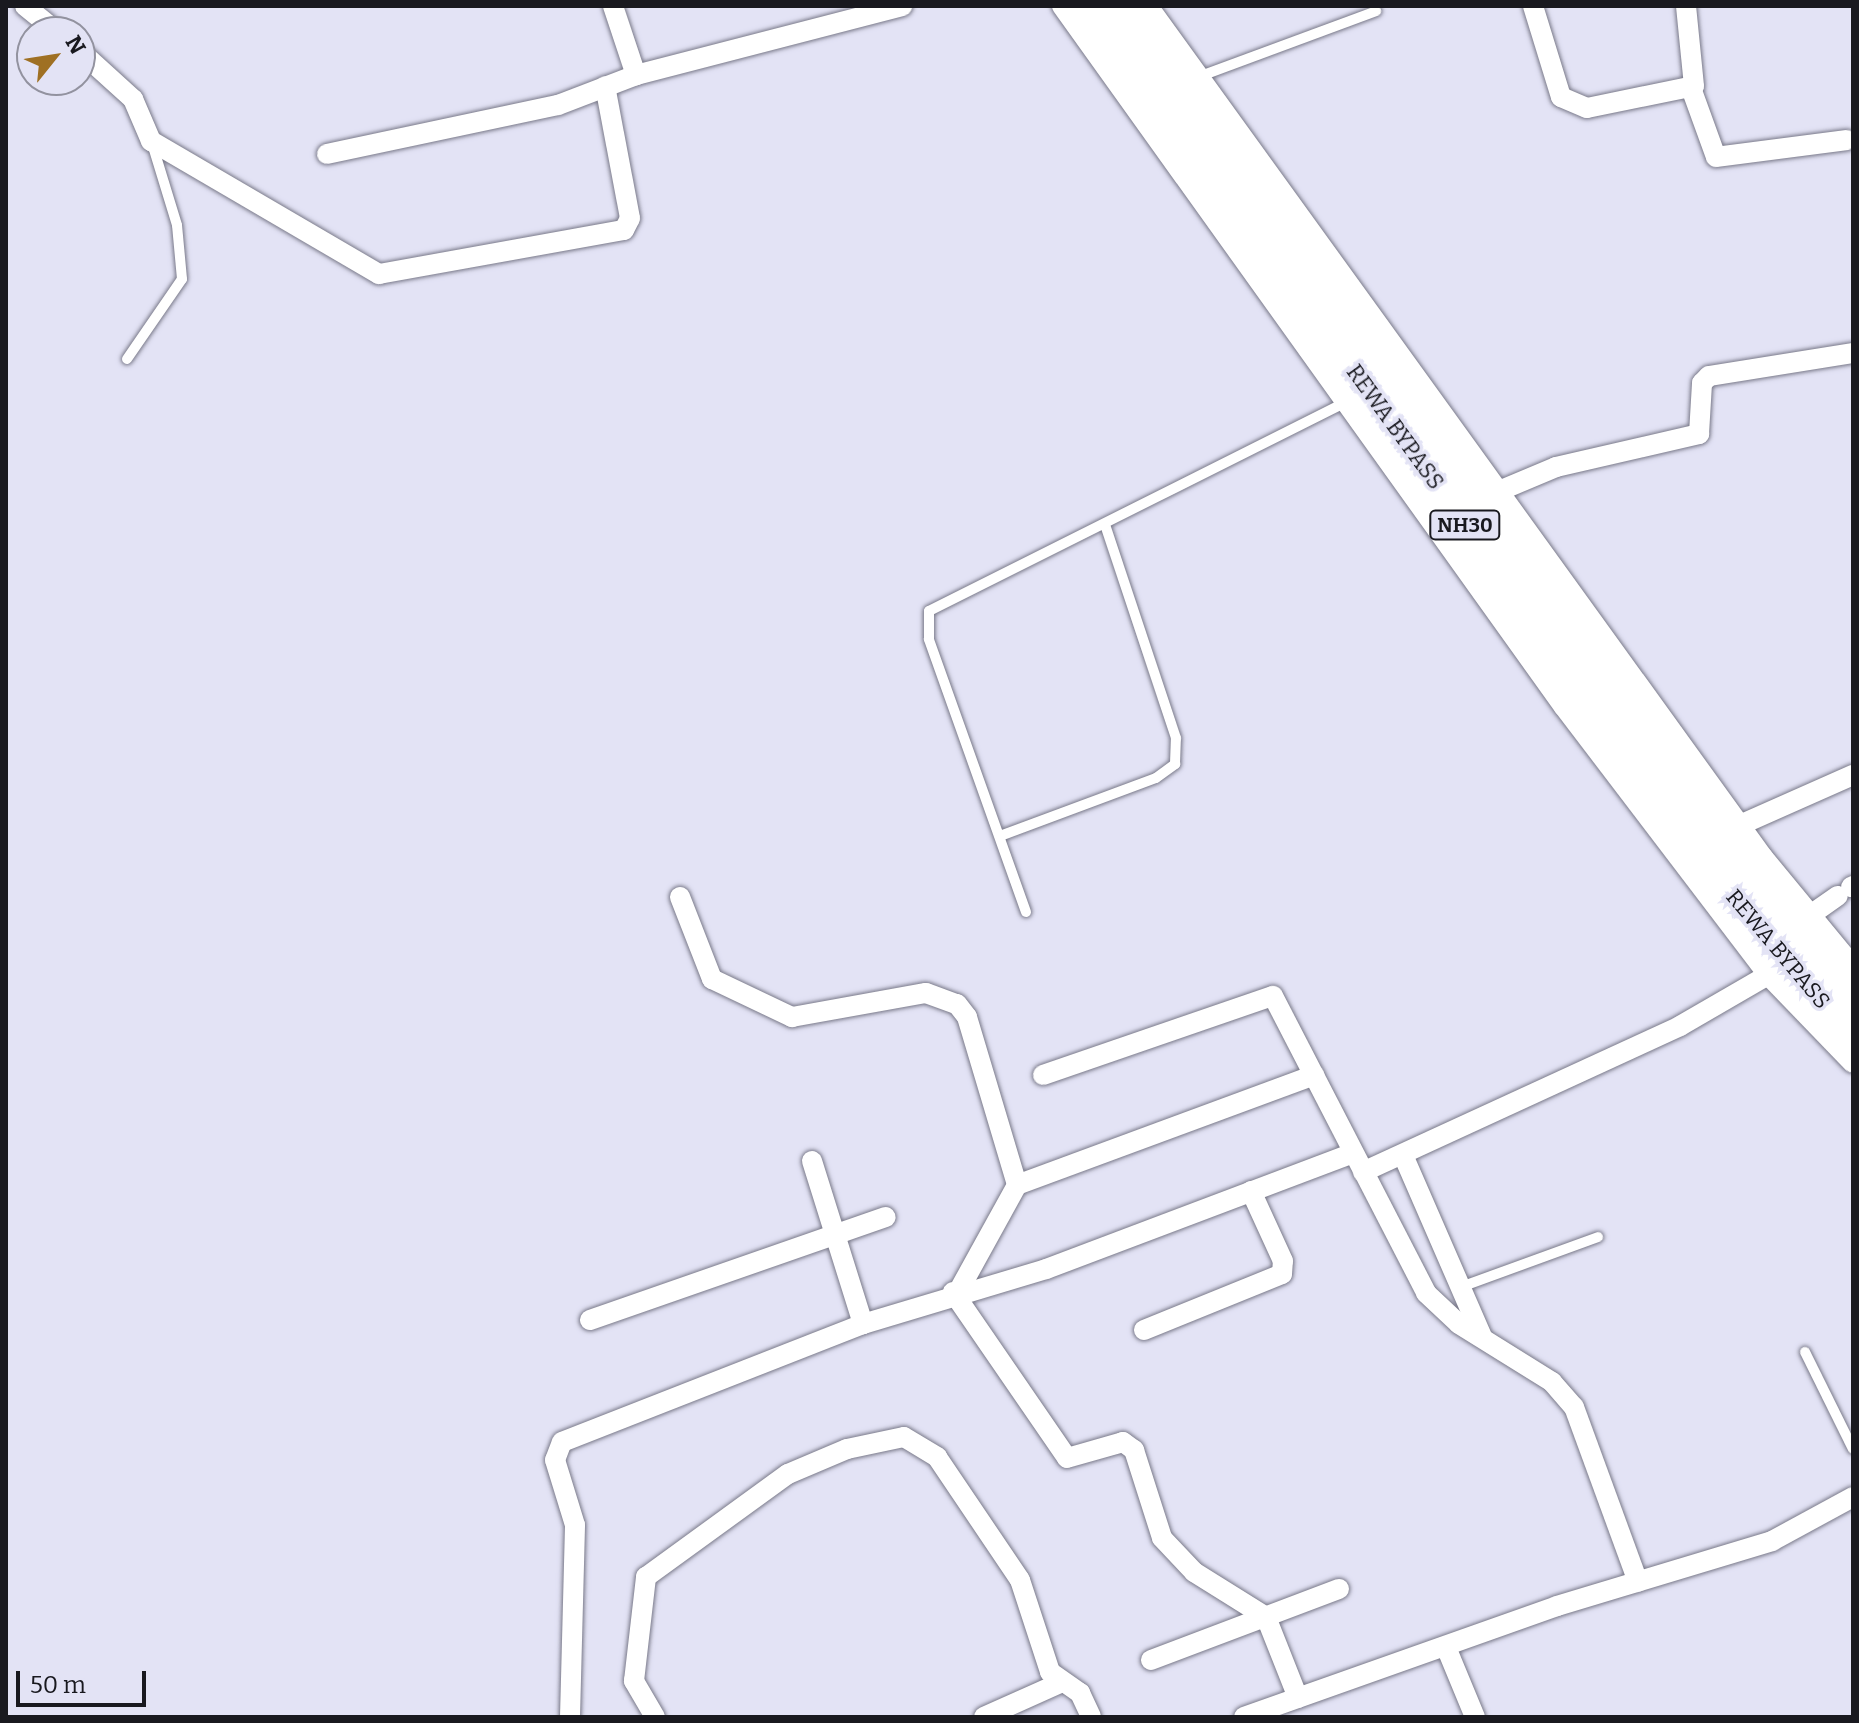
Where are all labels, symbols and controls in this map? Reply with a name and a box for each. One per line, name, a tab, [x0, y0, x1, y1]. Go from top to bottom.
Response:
north arrow	[16, 16, 96, 96]
text: N	[60, 31, 91, 59]
street label: REWA BYPASS	[1341, 360, 1449, 494]
road number: NH30	[1429, 509, 1501, 541]
street label: REWA BYPASS	[1720, 884, 1836, 1014]
scale bar	[20, 1655, 150, 1705]
text: 50 m	[30, 1671, 86, 1699]

